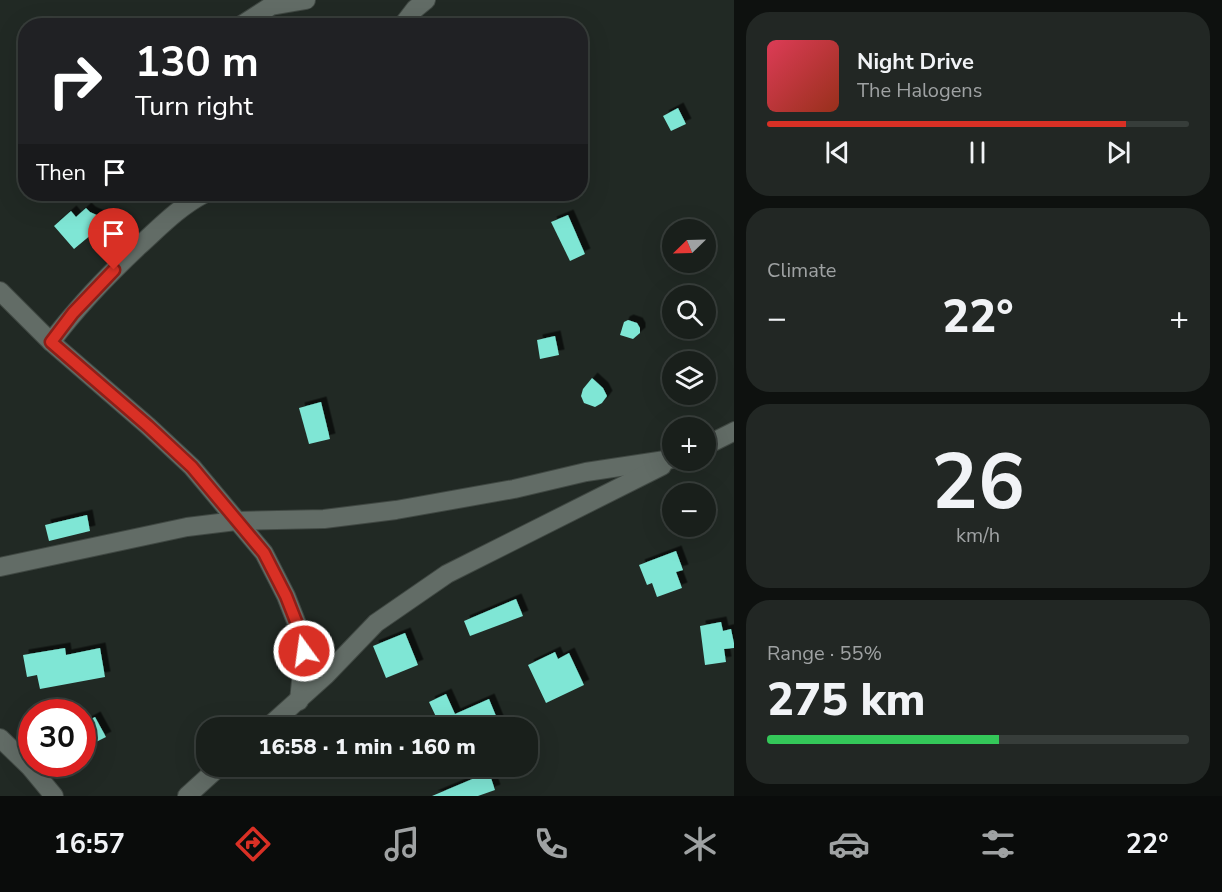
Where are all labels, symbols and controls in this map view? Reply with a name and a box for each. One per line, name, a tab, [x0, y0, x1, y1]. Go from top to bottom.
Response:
text: 130 m	[135, 34, 259, 91]
icon: right	[36, 42, 114, 120]
text: Night Drive	[857, 47, 974, 77]
text: The Halogens	[857, 77, 982, 104]
text: Turn right	[135, 88, 253, 125]
icon: previous	[821, 136, 854, 169]
icon: pause	[961, 136, 994, 169]
icon: next	[1102, 136, 1135, 169]
icon: arrive	[98, 156, 131, 189]
text: Then	[36, 158, 86, 188]
pin	[88, 208, 139, 270]
icon: arrive	[97, 217, 130, 250]
north arrow	[662, 219, 716, 273]
map controls	[662, 219, 716, 537]
text: Climate	[767, 257, 836, 284]
button: search	[662, 285, 716, 339]
text: 22°	[942, 287, 1014, 348]
text: −	[767, 296, 787, 341]
text: +	[1169, 296, 1189, 341]
button: layers	[662, 351, 716, 405]
button: +	[662, 417, 716, 471]
text: 26	[931, 429, 1025, 536]
button: −	[662, 483, 716, 537]
text: km/h	[956, 522, 1000, 549]
position arrow	[272, 619, 336, 683]
text: Range · 55%	[767, 640, 882, 667]
text: 275 km	[767, 670, 926, 731]
speed limit sign: 30	[18, 699, 96, 777]
text: 16:58 · 1 min · 160 m	[258, 732, 476, 762]
icon: directions	[232, 823, 274, 865]
icon: music	[381, 823, 423, 865]
icon: phone	[530, 823, 572, 865]
icon: climate	[679, 823, 721, 865]
icon: car	[828, 823, 870, 865]
icon: filters	[977, 823, 1019, 865]
text: 16:57	[53, 826, 125, 863]
text: 22°	[1126, 826, 1168, 863]

